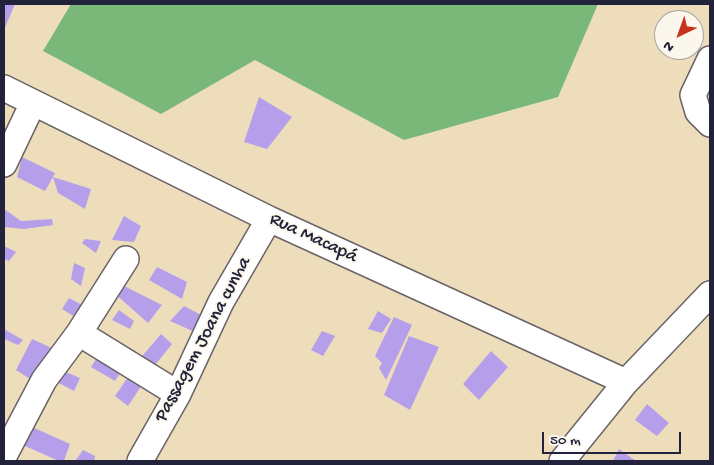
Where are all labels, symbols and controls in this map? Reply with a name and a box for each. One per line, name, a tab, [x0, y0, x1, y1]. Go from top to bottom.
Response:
north arrow	[654, 10, 704, 60]
text: N	[660, 36, 678, 55]
street label: Rua Macapá	[265, 209, 361, 269]
street label: Passagem Joana cunha	[151, 253, 257, 427]
scale bar	[544, 422, 683, 454]
text: 50 m	[550, 432, 581, 450]

